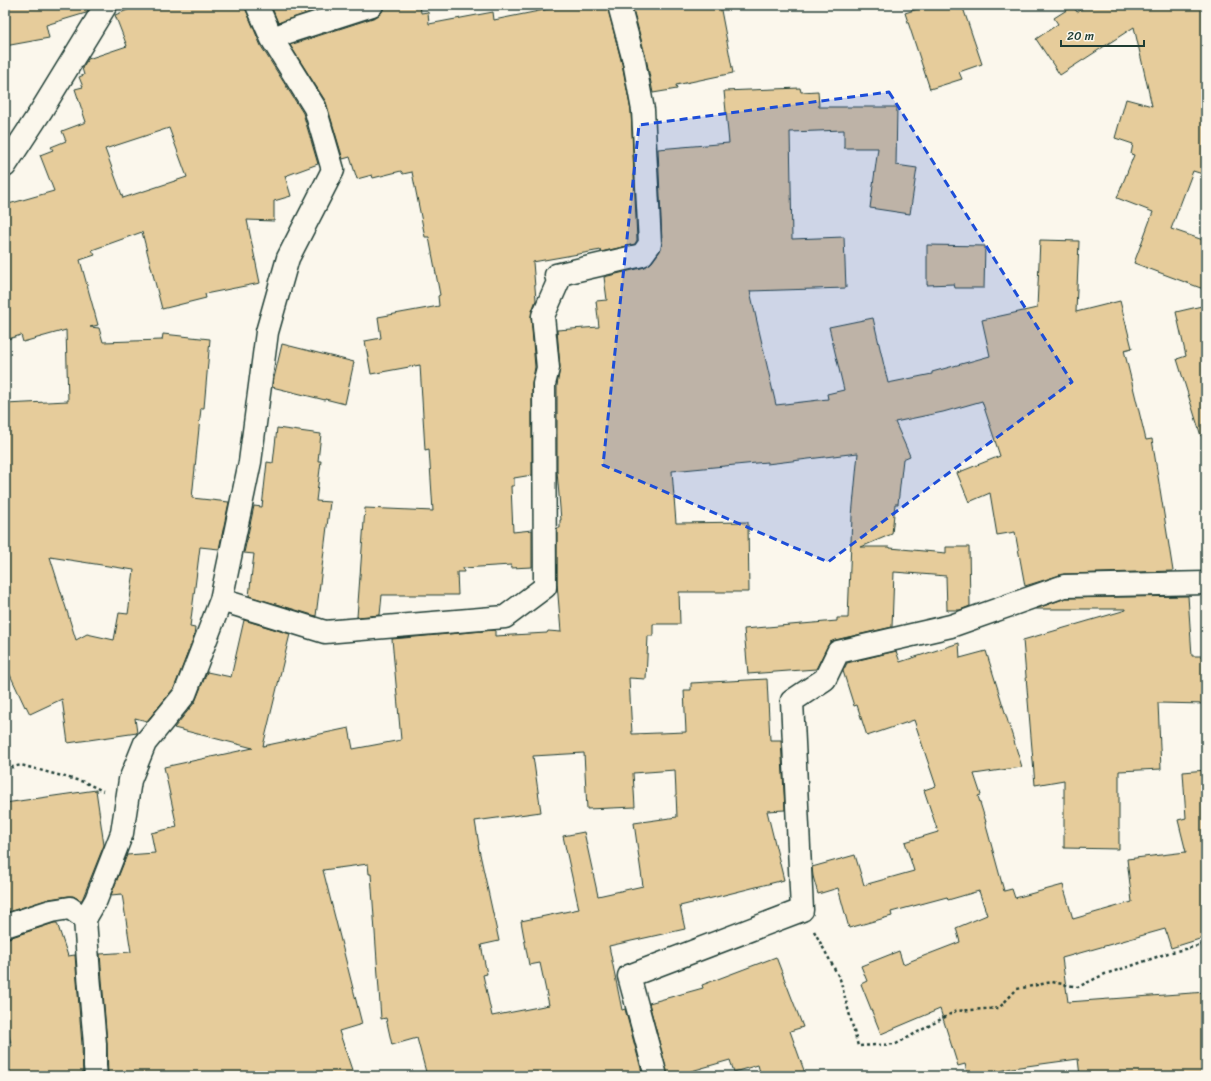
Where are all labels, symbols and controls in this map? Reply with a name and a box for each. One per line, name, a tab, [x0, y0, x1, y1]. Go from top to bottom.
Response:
scale bar	[1061, 22, 1144, 48]
text: 20 m	[1067, 25, 1094, 47]

